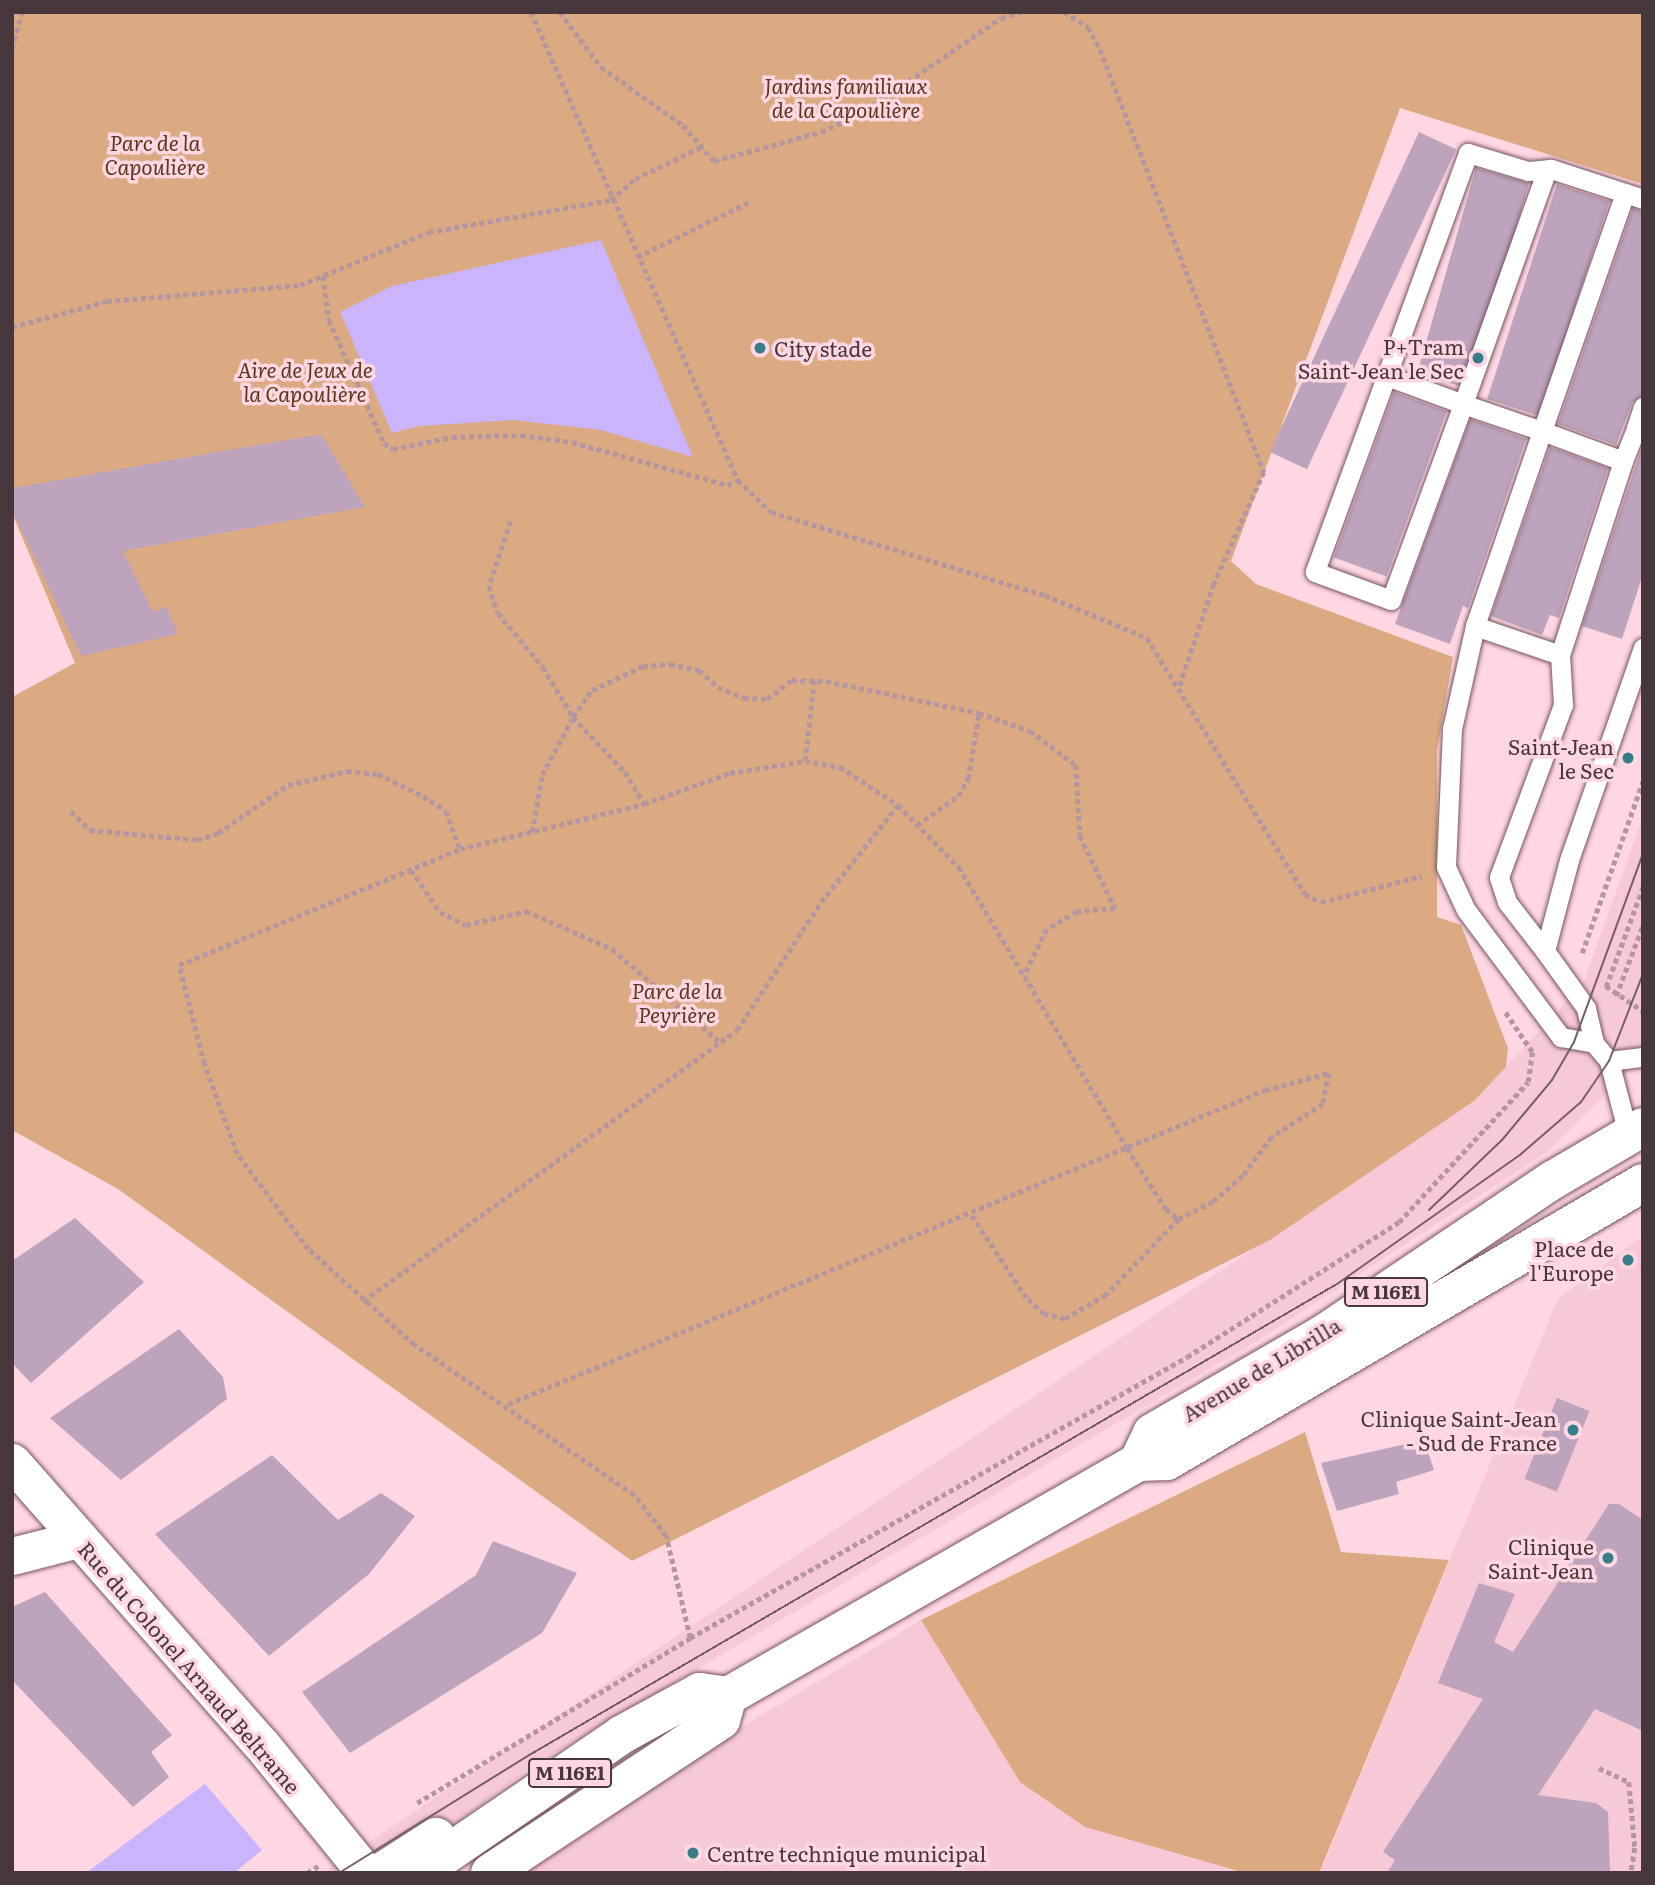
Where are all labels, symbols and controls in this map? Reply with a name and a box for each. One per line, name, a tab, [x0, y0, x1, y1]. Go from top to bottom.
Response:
park label: Jardins familiaux de la Capoulière	[764, 72, 928, 122]
park label: Parc de la Capoulière	[104, 129, 206, 179]
place label: P+Tram Saint-Jean le Sec	[1298, 333, 1464, 383]
place label: City stade	[774, 335, 872, 361]
marker: City stade	[752, 340, 768, 356]
marker: P+Tram Saint-Jean le Sec	[1470, 350, 1486, 366]
park label: Aire de Jeux de la Capoulière	[237, 356, 373, 406]
place label: Saint-Jean le Sec	[1508, 733, 1614, 783]
marker: Saint-Jean le Sec	[1620, 750, 1636, 766]
park label: Parc de la Peyrière	[632, 977, 722, 1027]
place label: Place de l'Europe	[1530, 1235, 1614, 1285]
marker: Place de l'Europe	[1620, 1252, 1636, 1268]
road number: M 116E1	[1344, 1276, 1428, 1308]
street label: Avenue de Librilla	[1177, 1312, 1345, 1426]
place label: Clinique Saint-Jean - Sud de France	[1361, 1405, 1557, 1455]
marker: Clinique Saint-Jean - Sud de France	[1563, 1420, 1583, 1440]
place label: Clinique Saint-Jean	[1488, 1533, 1594, 1583]
street label: Rue du Colonel Arnaud Beltrame	[74, 1536, 306, 1798]
marker: Clinique Saint-Jean	[1600, 1550, 1616, 1566]
road number: M 116E1	[528, 1758, 612, 1788]
place label: Centre technique municipal	[707, 1840, 986, 1866]
marker: Centre technique municipal	[685, 1845, 701, 1861]

